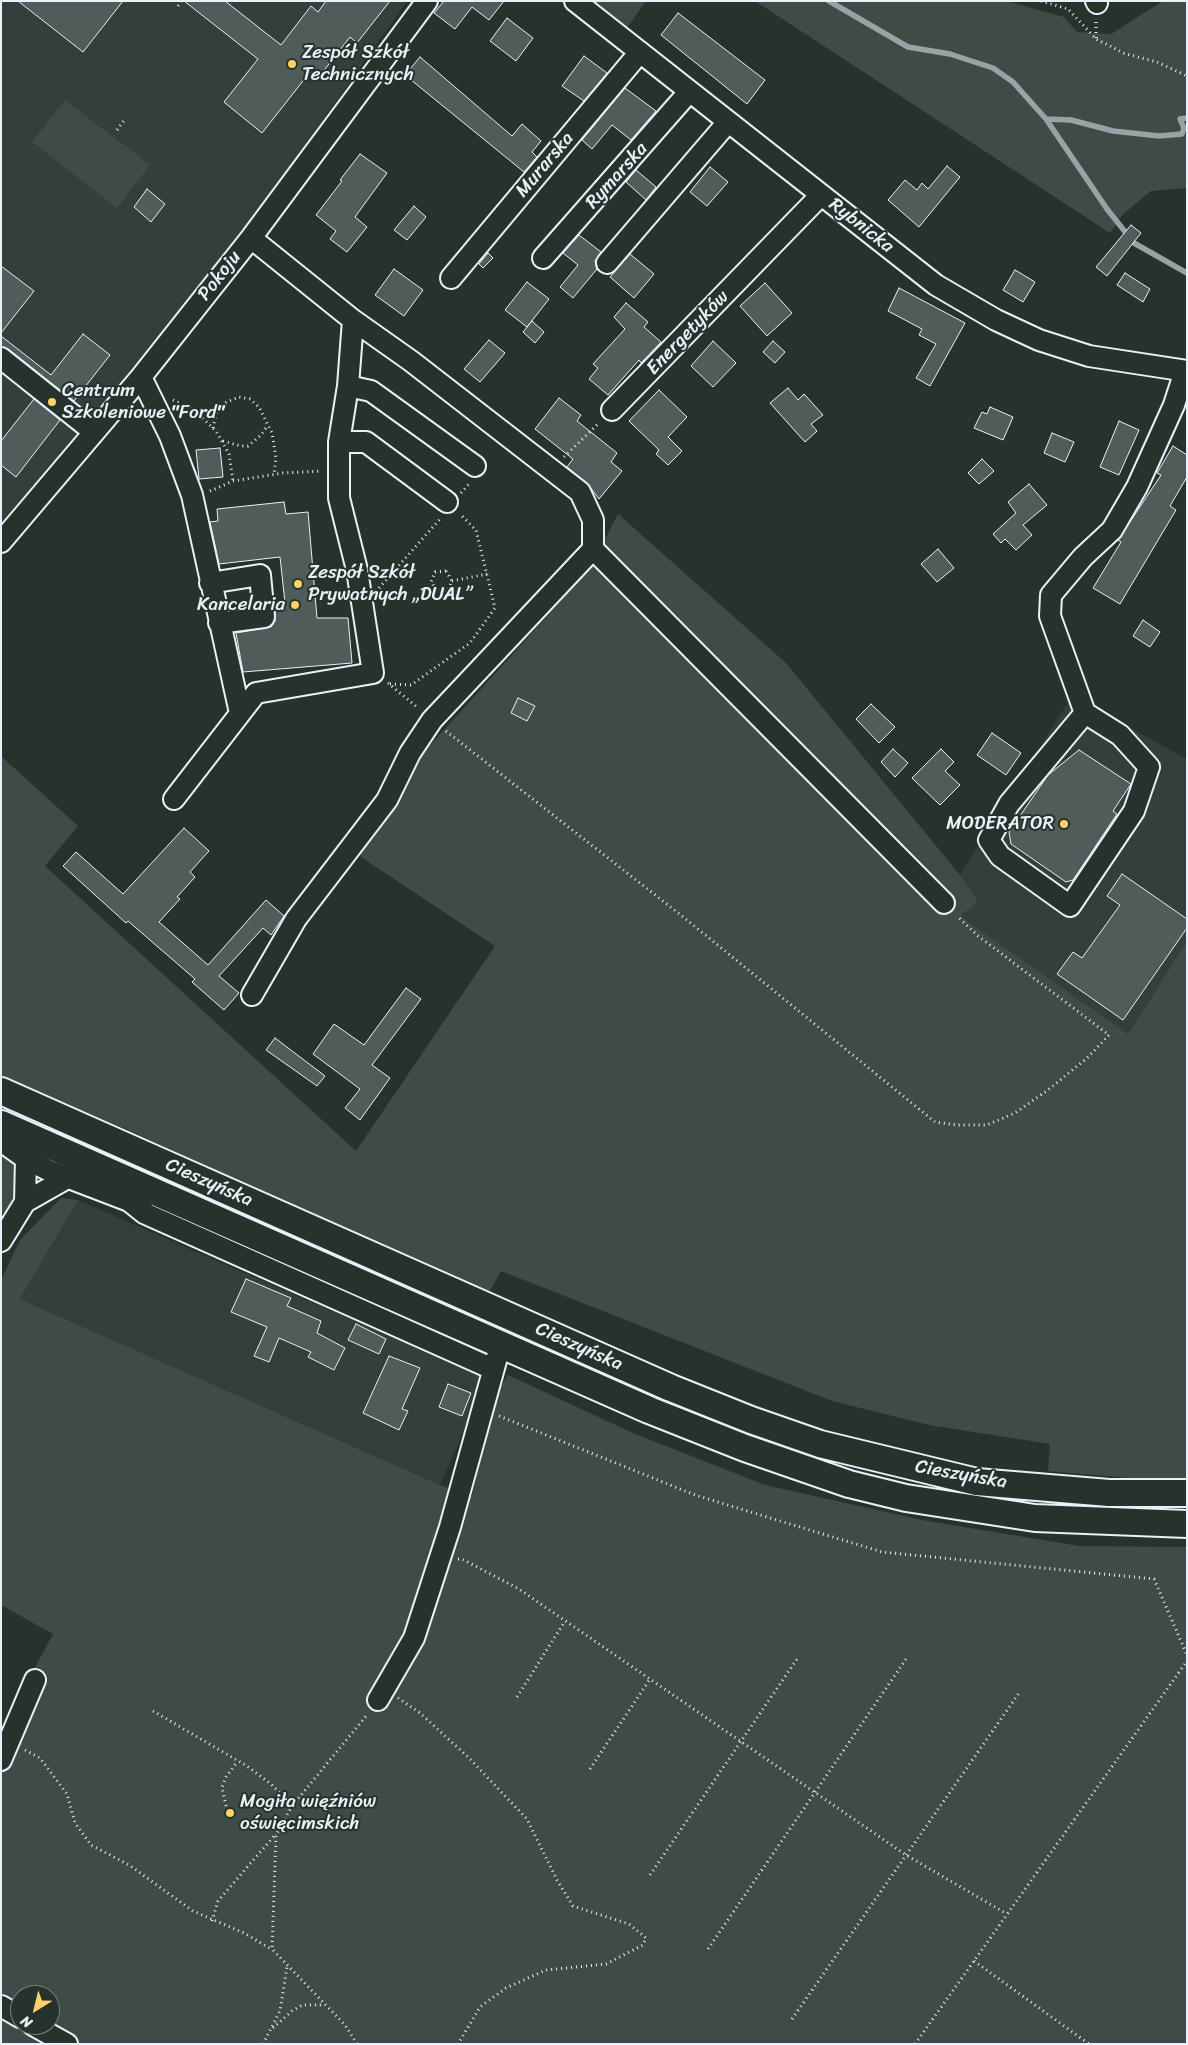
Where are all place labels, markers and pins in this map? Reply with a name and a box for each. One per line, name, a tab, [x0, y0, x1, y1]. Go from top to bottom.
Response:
place label: Zespół Szkół Technicznych	[302, 42, 414, 86]
marker: Zespół Szkół Technicznych	[286, 58, 298, 70]
place label: Centrum Szkoleniowe "Ford"	[62, 380, 224, 424]
marker: Centrum Szkoleniowe "Ford"	[46, 396, 58, 408]
place label: Zespół Szkół Prywatnych „DUAL”	[308, 562, 472, 606]
marker: Zespół Szkół Prywatnych „DUAL”	[292, 578, 304, 590]
place label: Kancelaria	[197, 594, 285, 616]
marker: Kancelaria	[289, 599, 301, 611]
place label: MODERATOR	[946, 813, 1054, 835]
marker: MODERATOR	[1058, 818, 1070, 830]
place label: Mogiła więźniów oświęcimskich	[240, 1791, 376, 1835]
marker: Mogiła więźniów oświęcimskich	[224, 1807, 236, 1819]

